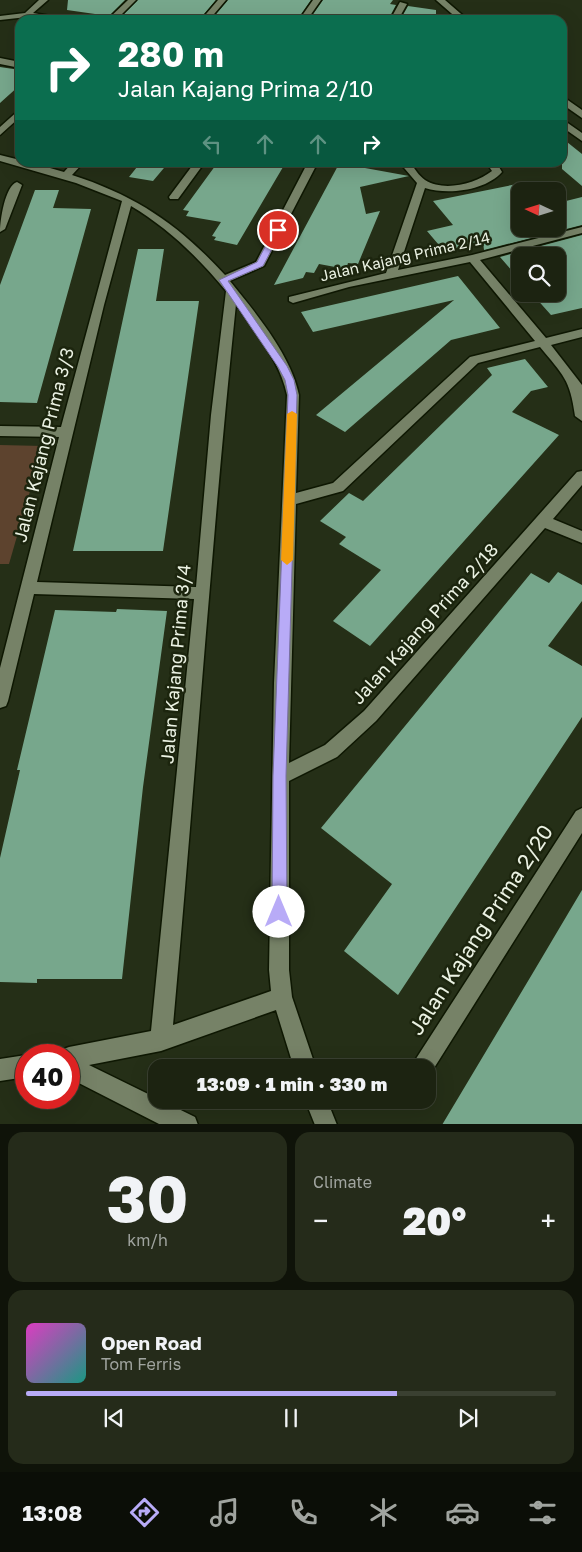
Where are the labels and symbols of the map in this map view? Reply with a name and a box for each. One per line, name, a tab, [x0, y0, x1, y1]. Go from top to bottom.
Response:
north arrow	[511, 182, 566, 238]
pin	[257, 209, 299, 251]
street label: Jalan Kajang Prima 2/14	[318, 228, 492, 284]
street label: Jalan Kajang Prima 3/3	[8, 345, 78, 544]
street label: Jalan Kajang Prima 2/18	[346, 538, 502, 708]
street label: Jalan Kajang Prima 3/4	[155, 563, 195, 765]
street label: Jalan Kajang Prima 2/20	[402, 819, 558, 1040]
position arrow	[252, 885, 304, 937]
speed limit sign: 40	[15, 1044, 80, 1109]

